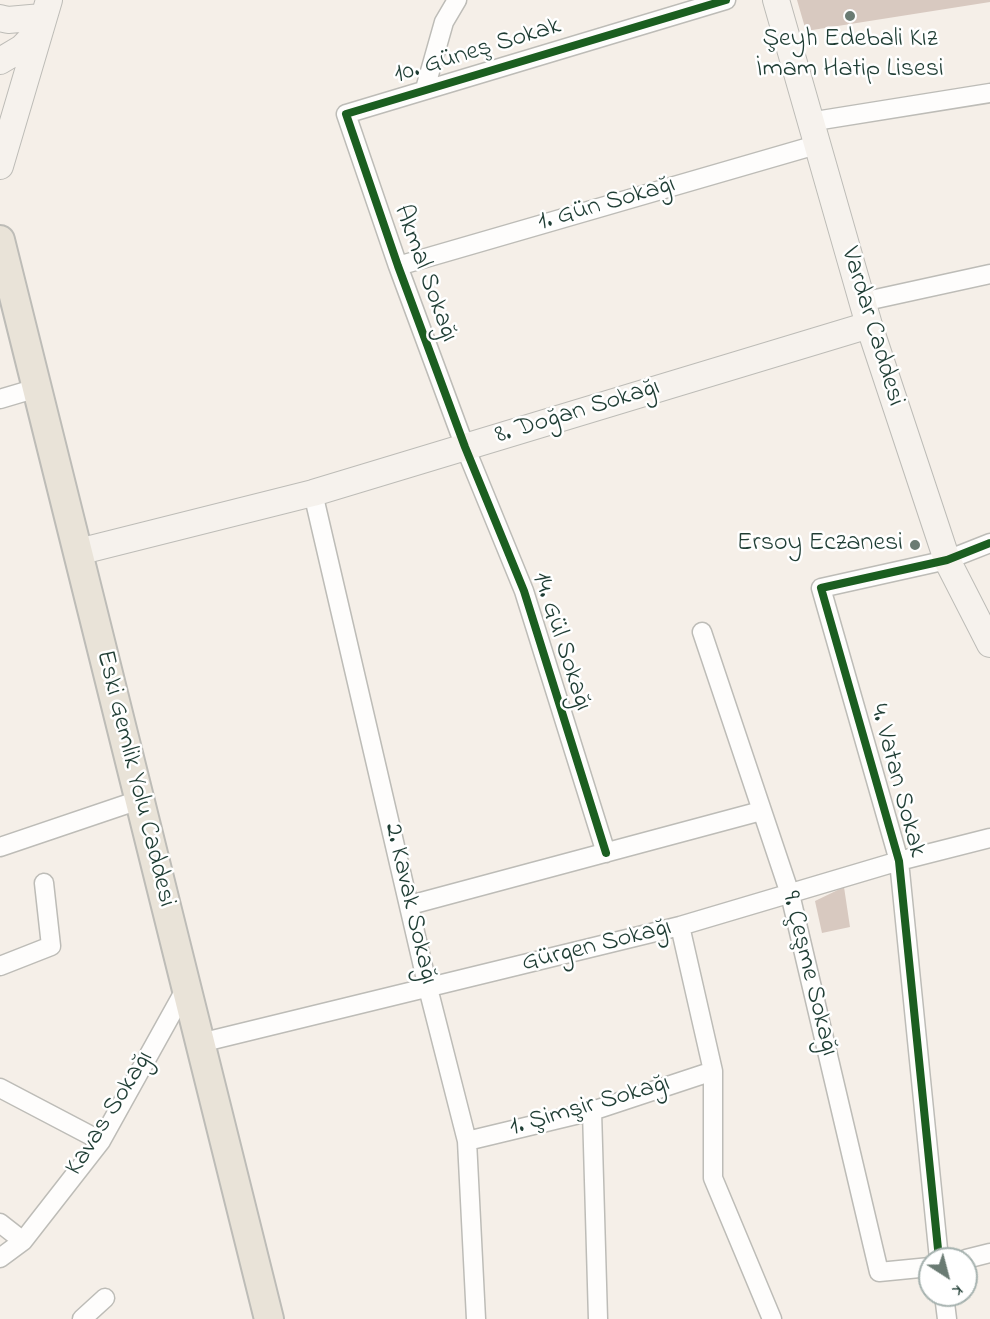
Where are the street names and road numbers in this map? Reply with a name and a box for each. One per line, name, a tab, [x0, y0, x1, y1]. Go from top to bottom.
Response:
street label: 10. Güneş Sokak	[391, 12, 565, 92]
street label: 1. Gün Sokağı	[535, 170, 679, 240]
street label: Akmal Sokağı	[385, 201, 463, 347]
street label: Vardar Caddesi	[832, 244, 910, 410]
street label: 8. Doğan Sokağı	[492, 373, 664, 453]
street label: 14. Gül Sokağı	[523, 569, 597, 715]
street label: Eski Gemlik Yolu Caddesi	[87, 647, 181, 911]
street label: 4. Vatan Sokak	[861, 701, 931, 861]
street label: 2. Kavak Sokağı	[375, 820, 443, 988]
street label: 9. Çeşme Sokağı	[772, 889, 844, 1059]
street label: Gürgen Sokağı	[519, 913, 675, 981]
street label: Kavas Sokağı	[60, 1046, 162, 1182]
street label: 1. Şimşir Sokağı	[506, 1069, 674, 1145]

